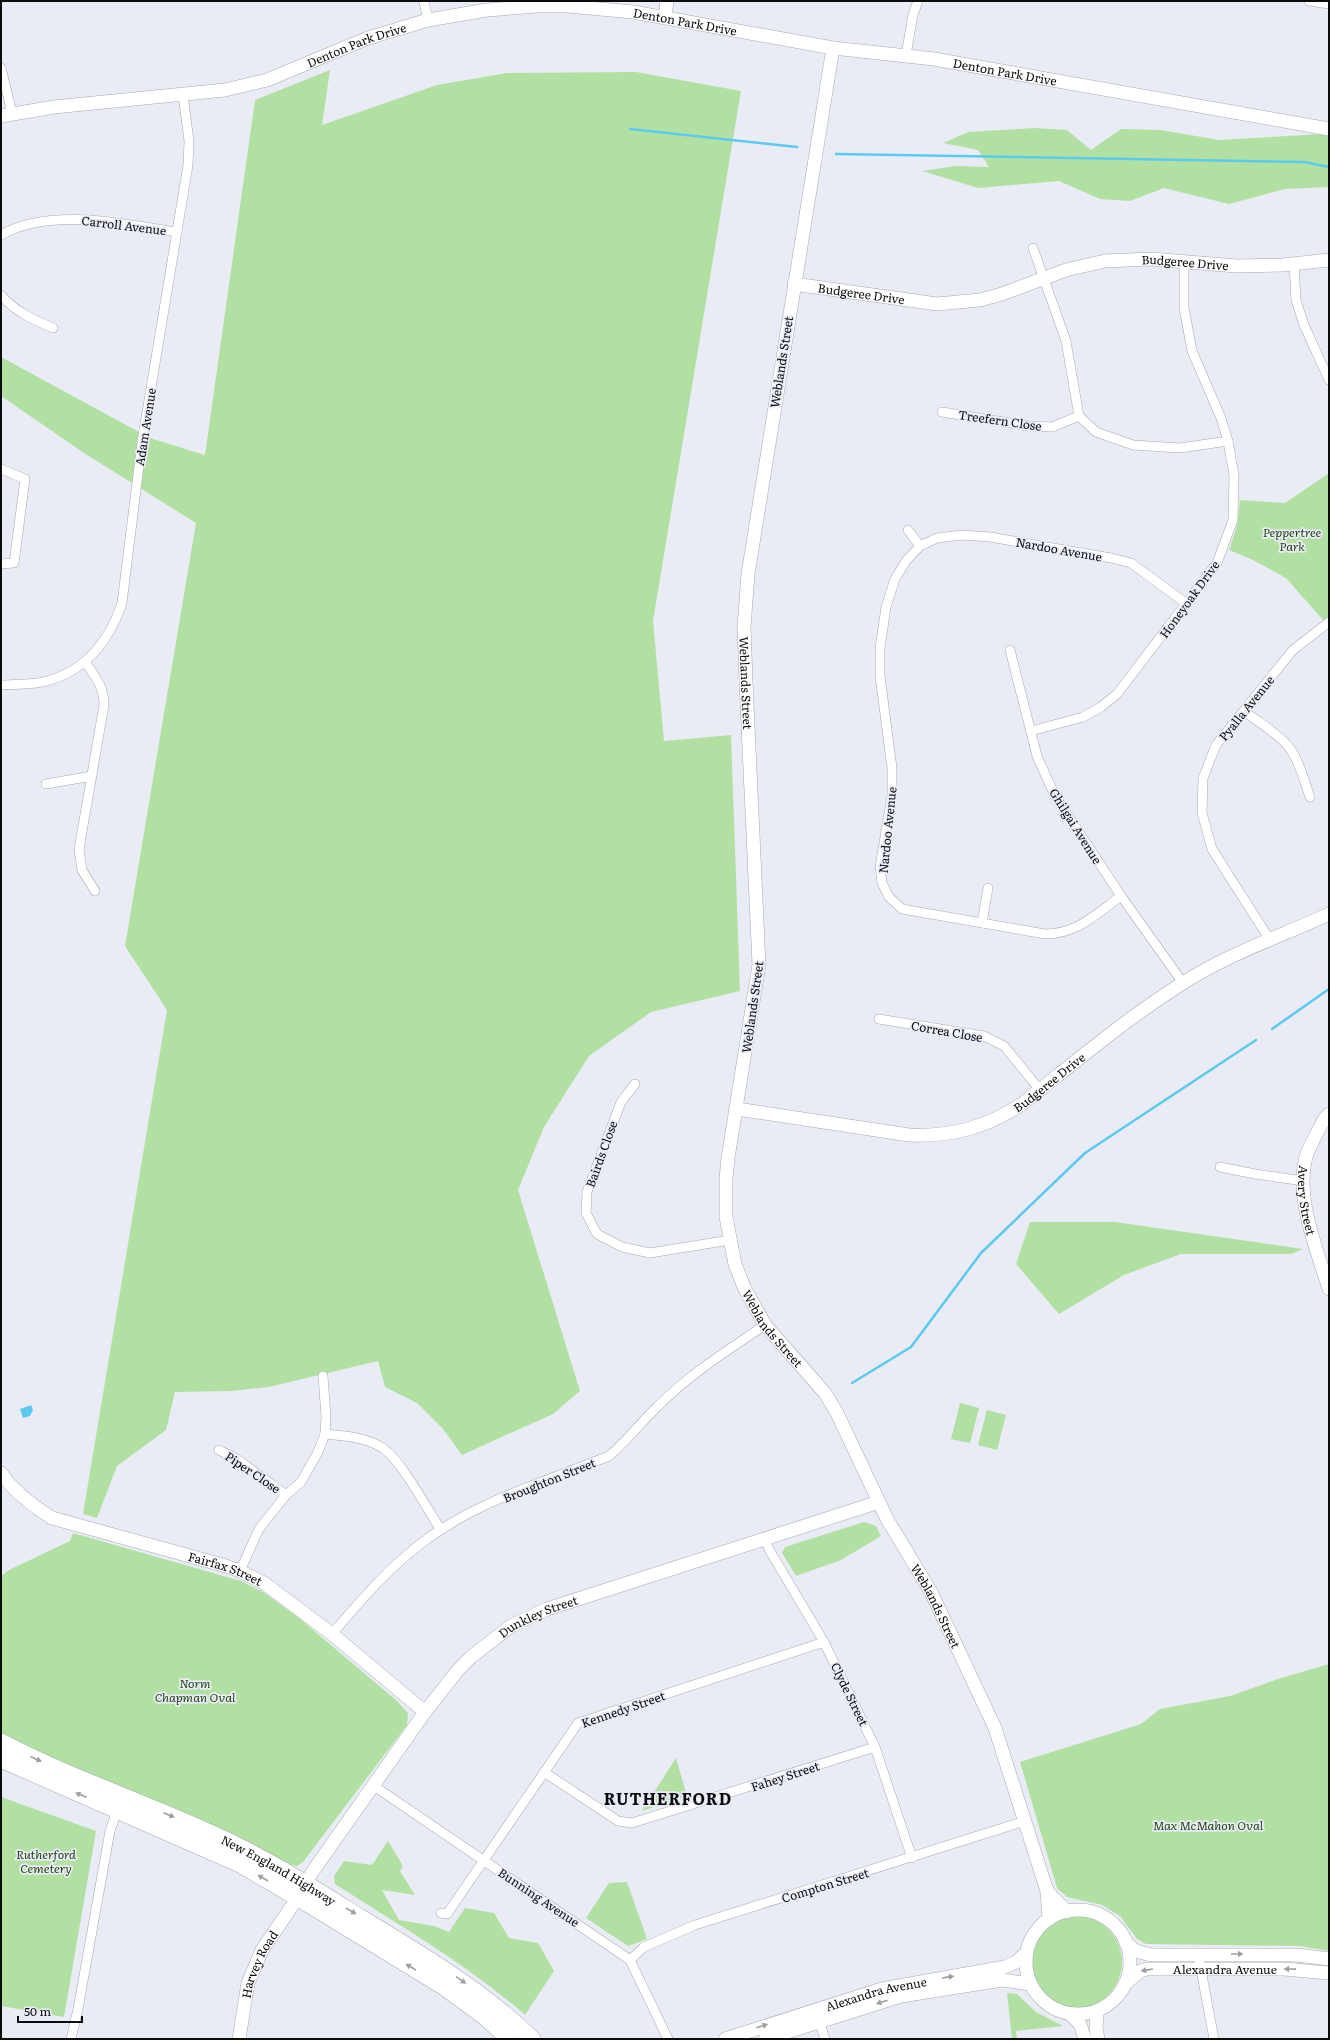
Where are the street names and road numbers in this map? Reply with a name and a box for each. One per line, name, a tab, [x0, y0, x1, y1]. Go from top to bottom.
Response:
street label: Denton Park Drive	[632, 3, 738, 40]
street label: Denton Park Drive	[304, 18, 408, 72]
street label: Denton Park Drive	[952, 54, 1058, 90]
street label: Carroll Avenue	[81, 211, 167, 239]
street label: Budgeree Drive	[1141, 250, 1229, 274]
street label: Budgeree Drive	[817, 278, 906, 308]
street label: Weblands Street	[765, 315, 797, 409]
street label: Adam Avenue	[130, 387, 160, 467]
street label: Treefern Close	[957, 405, 1043, 435]
street label: Nardoo Avenue	[1015, 533, 1103, 565]
street label: Honeyoak Drive	[1155, 556, 1223, 642]
street label: Weblands Street	[735, 636, 757, 730]
street label: Pyalla Avenue	[1214, 671, 1278, 745]
street label: Ghilgai Avenue	[1045, 785, 1107, 867]
street label: Nardoo Avenue	[873, 786, 901, 874]
street label: Weblands Street	[737, 960, 767, 1054]
street label: Correa Close	[910, 1016, 984, 1046]
street label: Budgeree Drive	[1010, 1048, 1089, 1116]
street label: Bairds Close	[581, 1118, 621, 1190]
street label: Avery Street	[1294, 1165, 1321, 1237]
street label: Weblands Street	[738, 1286, 807, 1371]
street label: Piper Close	[222, 1447, 284, 1497]
street label: Broughton Street	[500, 1453, 598, 1507]
street label: Fairfax Street	[186, 1547, 266, 1590]
street label: Weblands Street	[907, 1560, 965, 1651]
street label: Dunkley Street	[494, 1591, 580, 1642]
street label: Clyde Street	[827, 1659, 873, 1729]
street label: Kennedy Street	[579, 1686, 667, 1732]
street label: Fahey Street	[748, 1756, 822, 1796]
street label: New England Highway	[218, 1830, 340, 1910]
street label: Bunning Avenue	[495, 1863, 583, 1931]
street label: Compton Street	[779, 1863, 871, 1907]
street label: Harvey Road	[237, 1926, 282, 2000]
street label: Alexandra Avenue	[1173, 1960, 1277, 1978]
street label: Alexandra Avenue	[823, 1972, 928, 2015]

